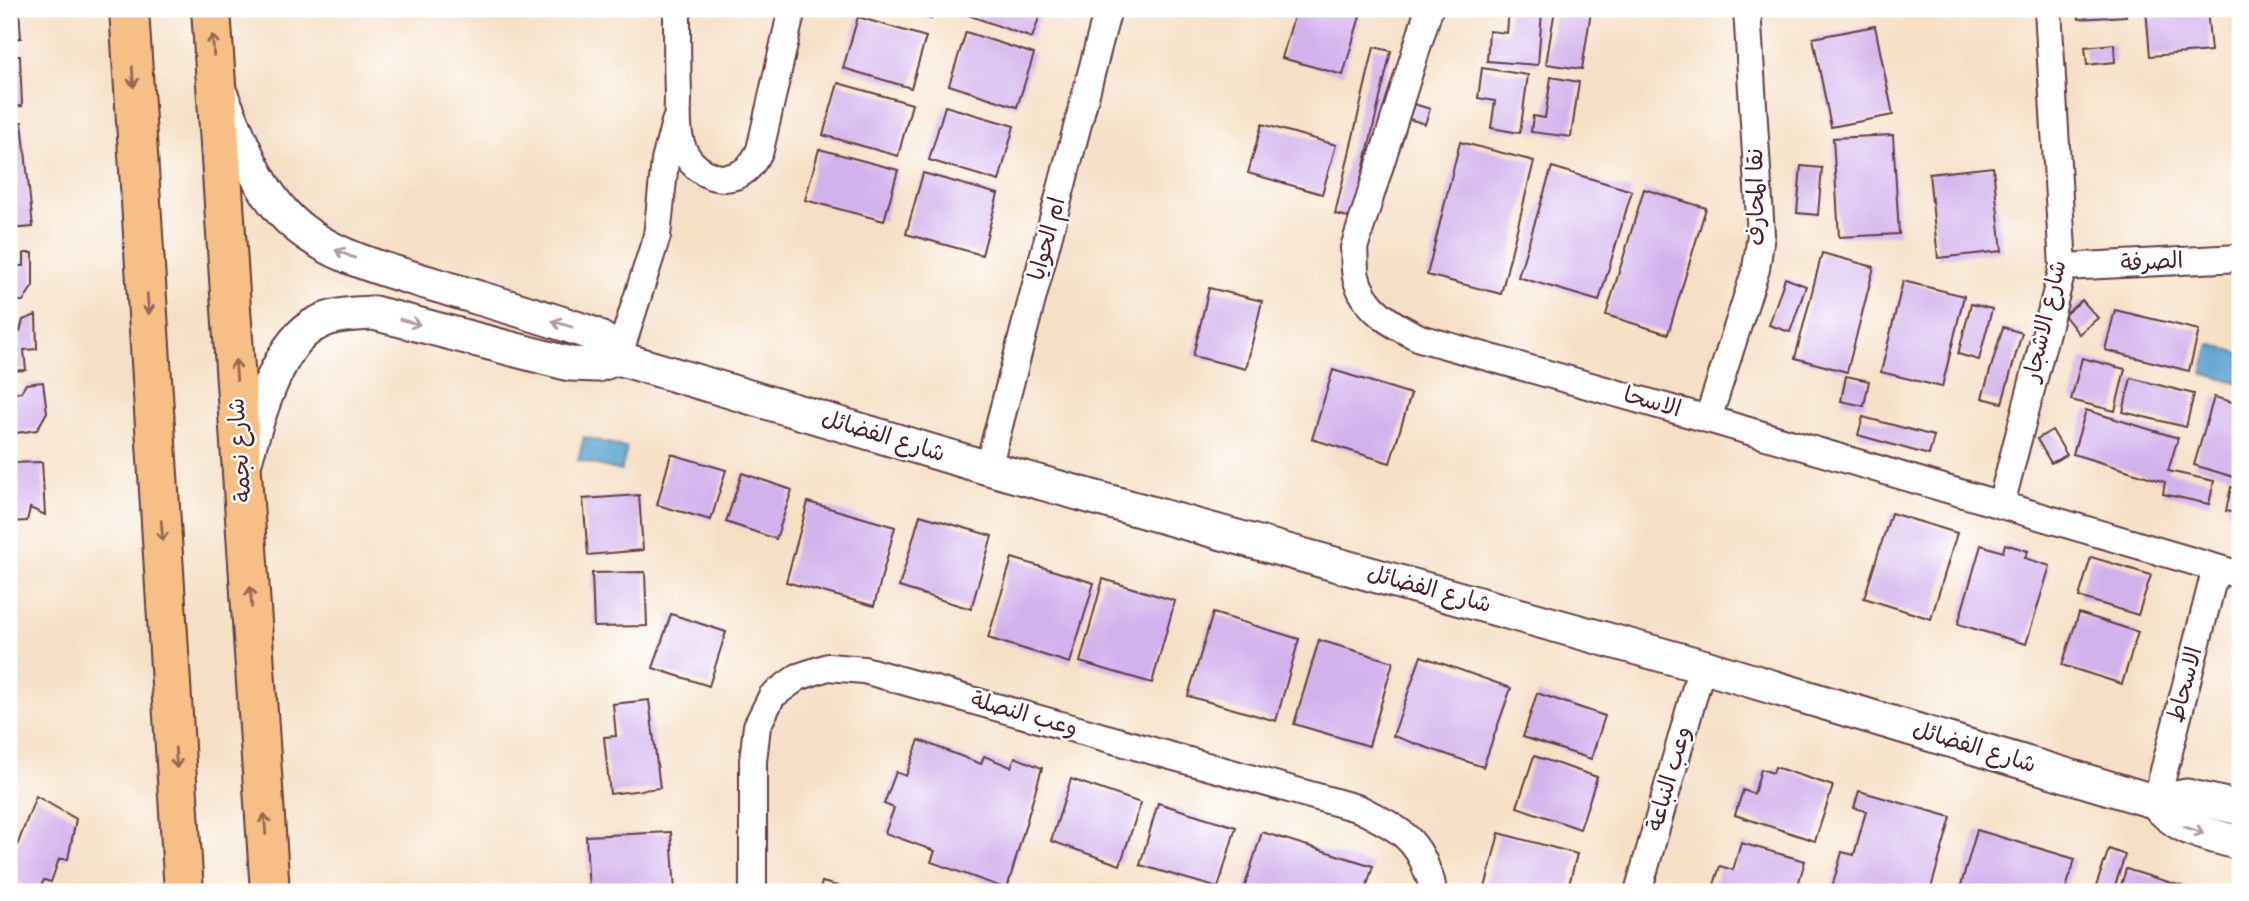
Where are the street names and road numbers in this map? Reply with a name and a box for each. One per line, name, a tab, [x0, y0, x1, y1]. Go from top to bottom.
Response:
street label: نقا المحارف	[1741, 148, 1773, 246]
street label: ام الحوايا	[1023, 194, 1074, 284]
street label: الصرفة	[2120, 246, 2184, 280]
street label: شارع الاشجار	[2017, 258, 2074, 386]
street label: الاسحا	[1620, 381, 1684, 425]
street label: شارع نجمة	[222, 397, 260, 503]
street label: شارع الفضائل	[818, 404, 948, 470]
street label: شارع الفضائل	[1364, 559, 1494, 621]
street label: الاسحاط	[2162, 644, 2210, 726]
street label: وعب النصلة	[967, 685, 1081, 745]
street label: شارع الفضائل	[1909, 715, 2039, 781]
street label: وعب النباعة	[1641, 723, 1699, 835]

